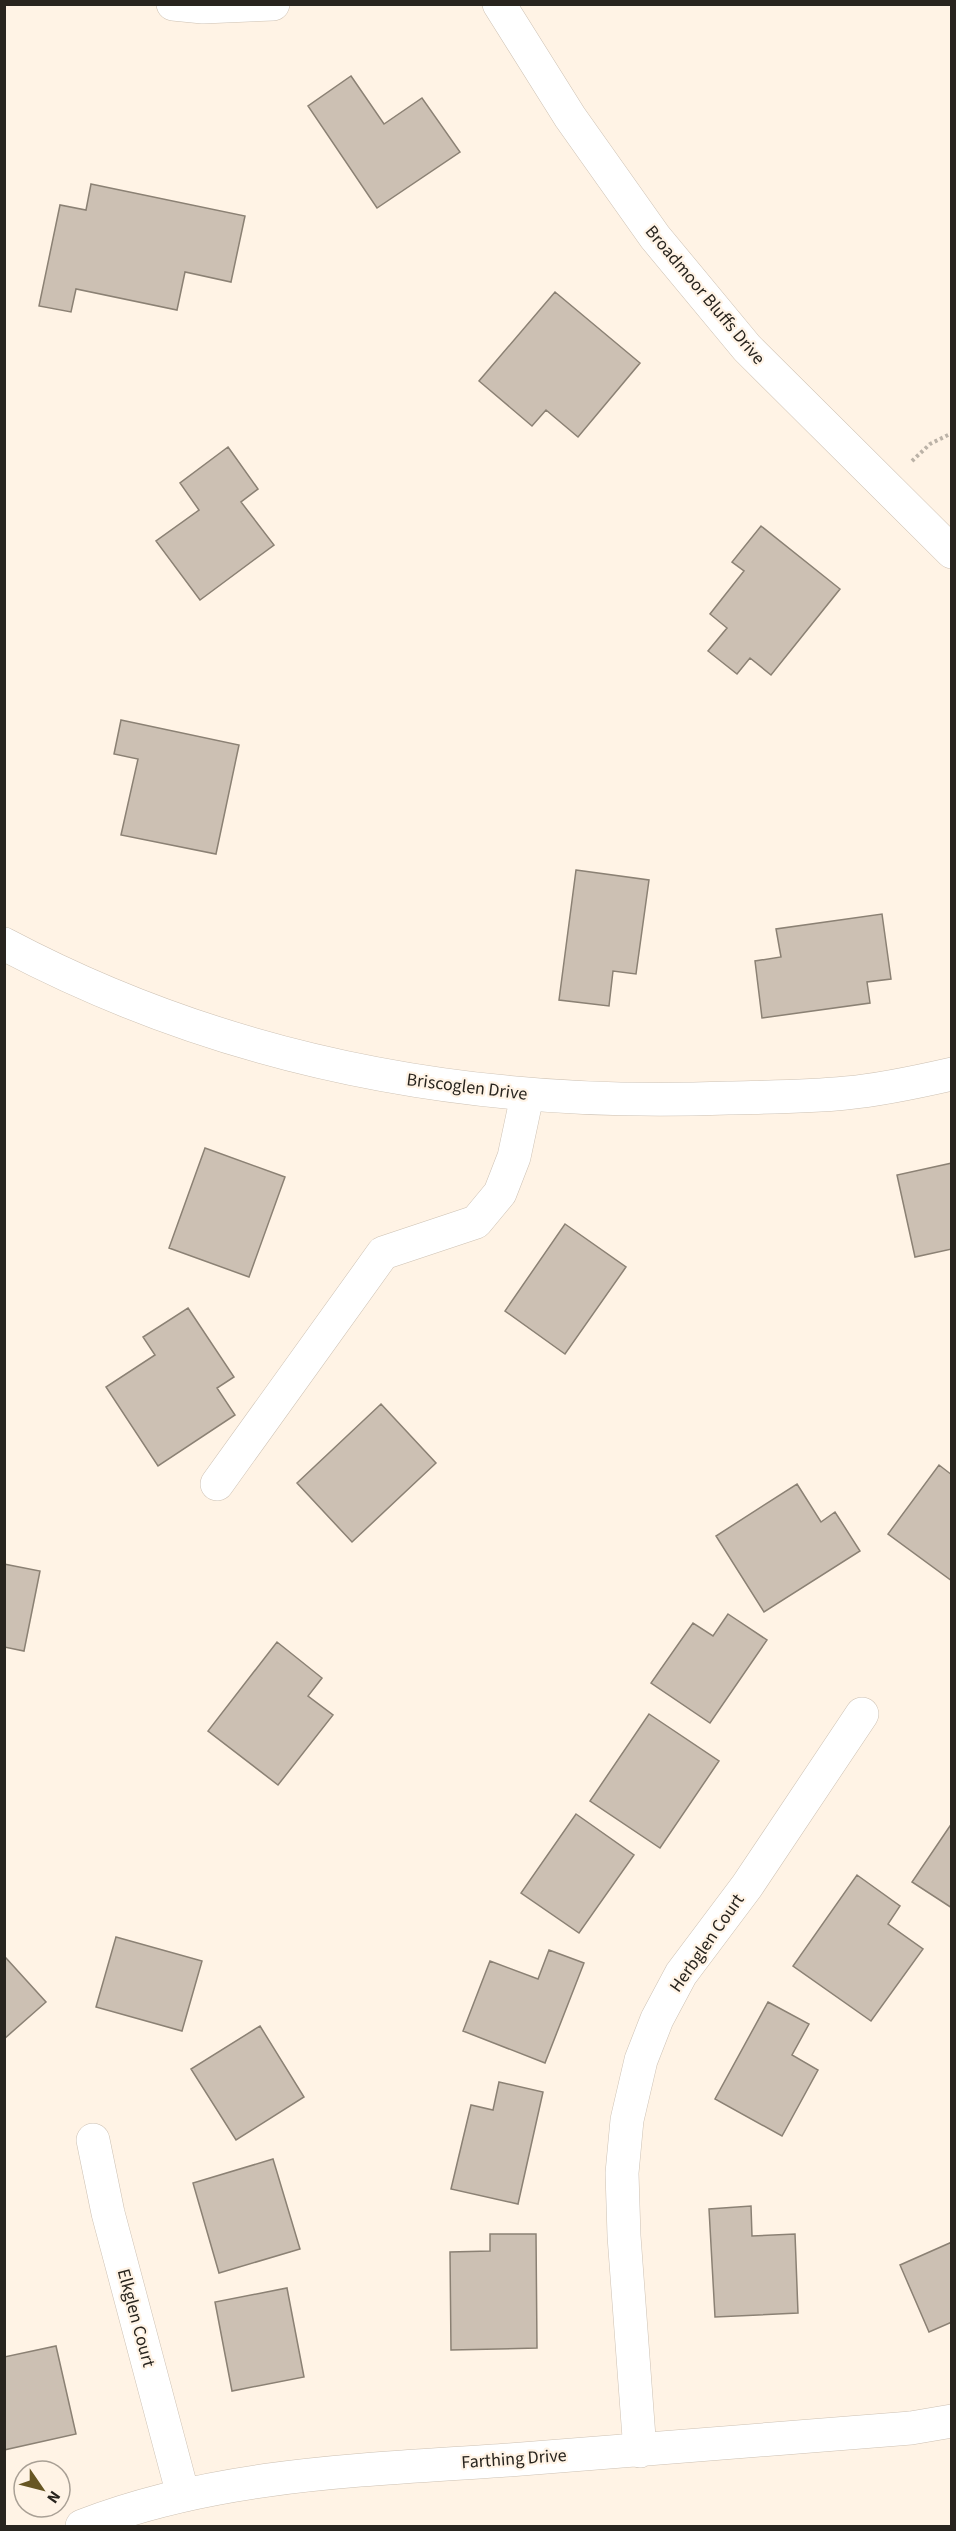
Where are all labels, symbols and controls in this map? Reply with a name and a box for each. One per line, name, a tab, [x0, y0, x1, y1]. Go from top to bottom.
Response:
street label: Broadmoor Bluffs Drive	[639, 220, 771, 370]
street label: Briscoglen Drive	[405, 1067, 529, 1107]
street label: Herbglen Court	[664, 1889, 750, 1997]
street label: Elkglen Court	[111, 2266, 161, 2370]
street label: Farthing Drive	[461, 2443, 568, 2475]
north arrow	[12, 2459, 72, 2519]
text: N	[41, 2486, 66, 2508]

